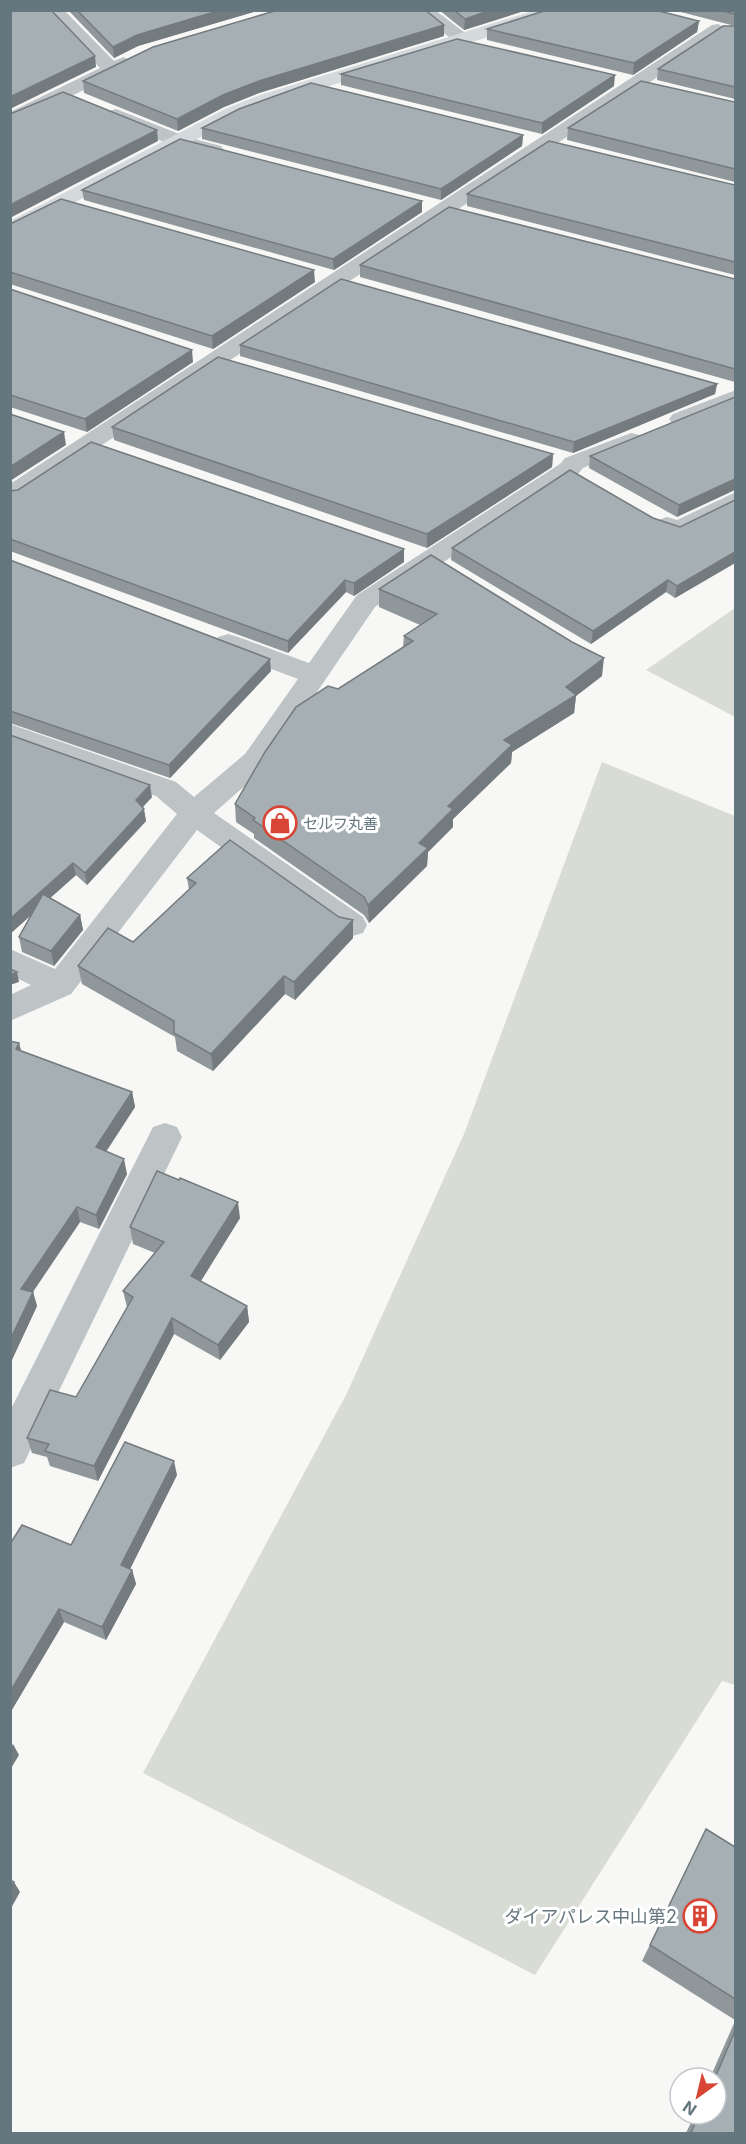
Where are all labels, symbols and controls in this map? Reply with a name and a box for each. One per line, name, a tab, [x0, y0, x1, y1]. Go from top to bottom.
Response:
shop icon: セルフ丸善	[262, 805, 298, 841]
place label: セルフ丸善	[303, 814, 378, 833]
building icon: ダイアパレス中山第2	[682, 1898, 718, 1934]
place label: ダイアパレス中山第2	[504, 1906, 677, 1927]
north arrow	[668, 2066, 728, 2126]
text: N	[679, 2097, 700, 2120]

